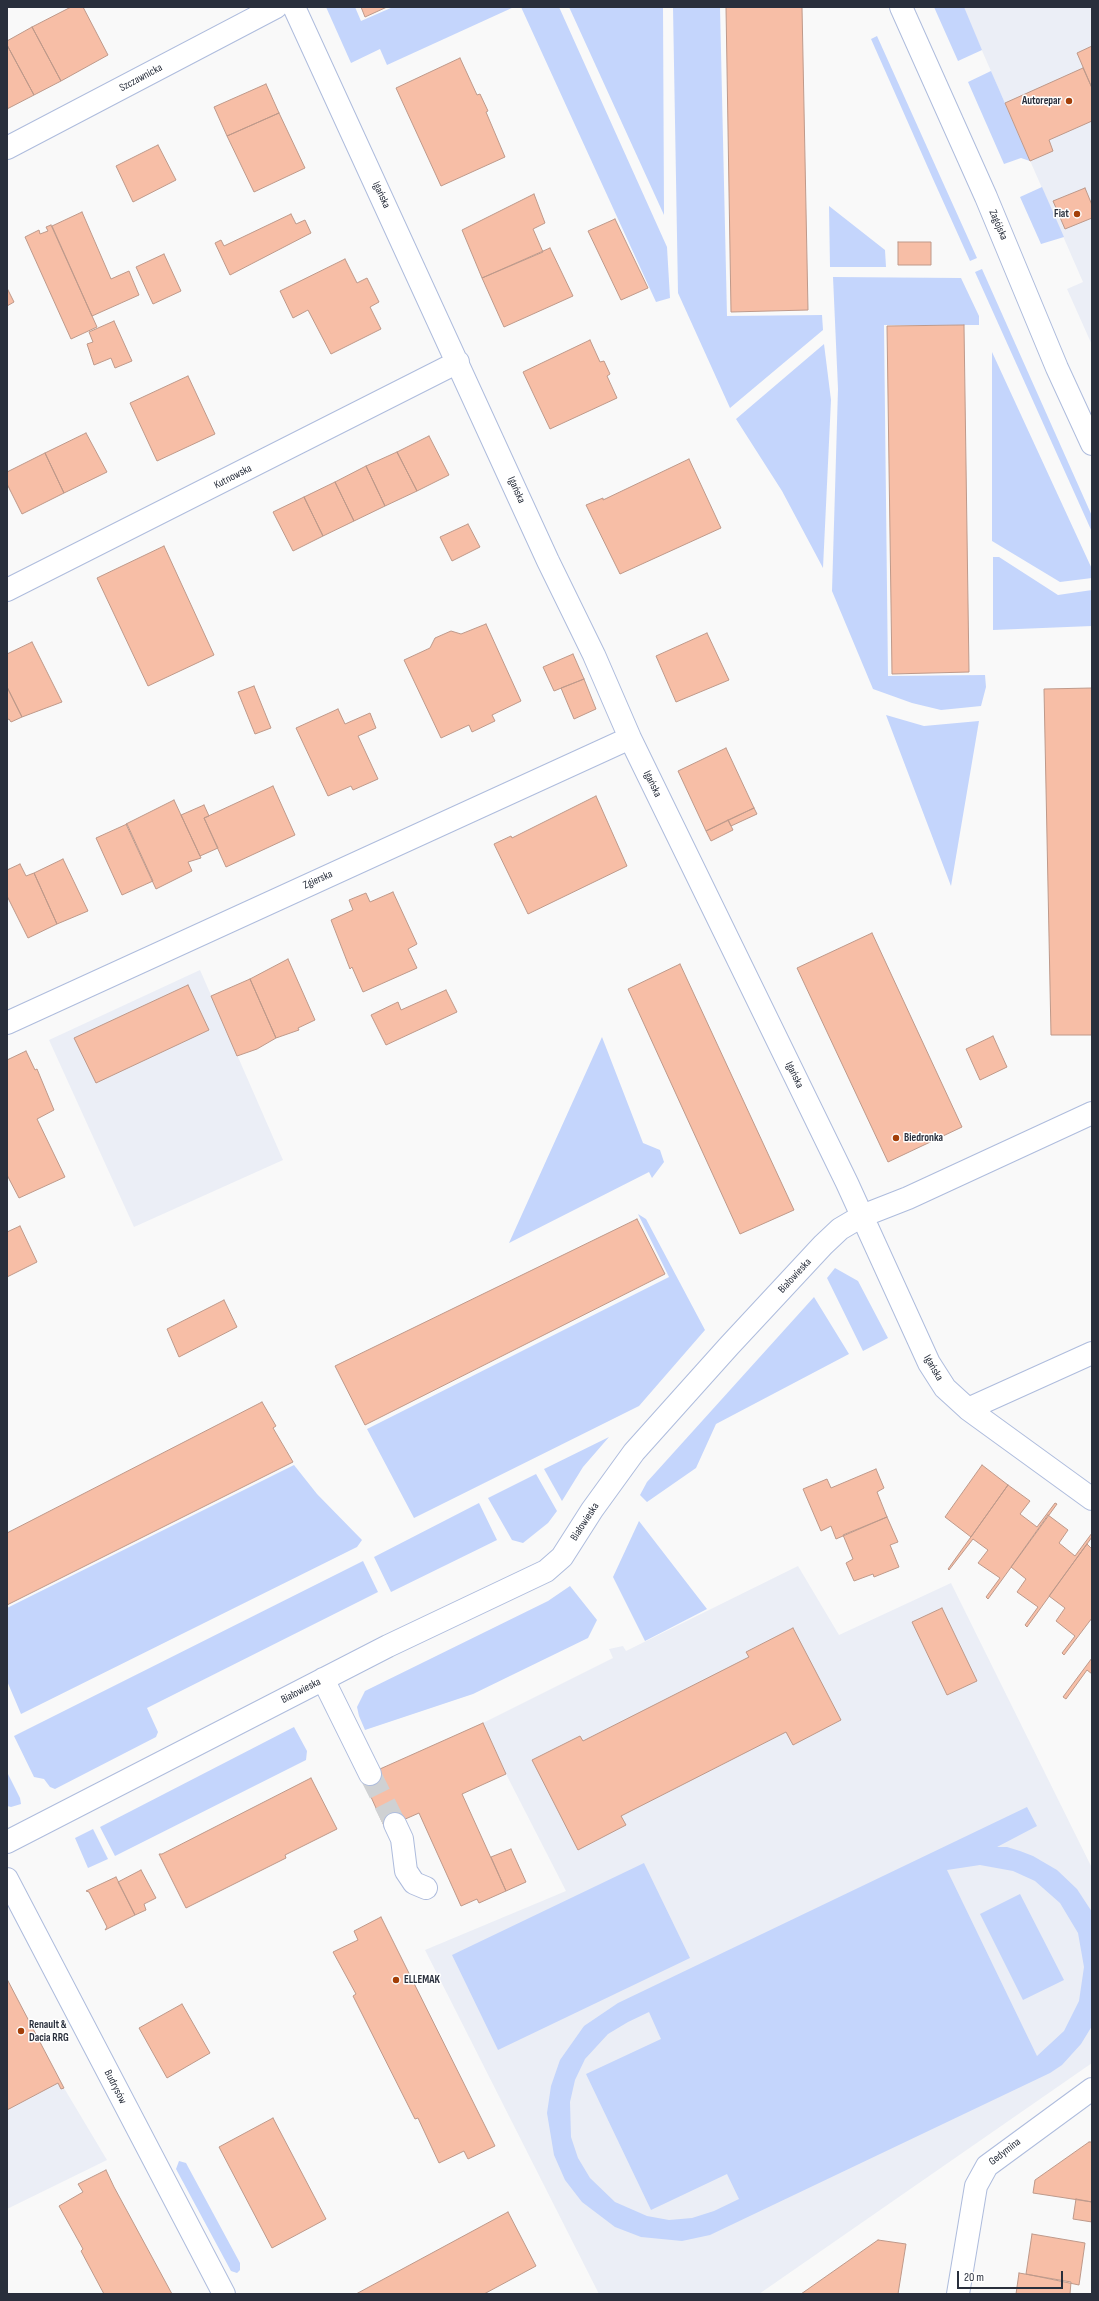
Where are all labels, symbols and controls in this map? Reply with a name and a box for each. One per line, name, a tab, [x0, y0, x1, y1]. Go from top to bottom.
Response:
street label: Szczawnicka	[117, 61, 165, 95]
place label: Autorepar	[1022, 94, 1061, 108]
marker: Autorepar	[1064, 96, 1074, 106]
street label: Igańska	[369, 180, 393, 210]
place label: Fiat	[1054, 207, 1069, 221]
street label: Zagójska	[986, 208, 1010, 242]
marker: Fiat	[1072, 209, 1082, 219]
street label: Kutnowska	[212, 462, 254, 492]
street label: Igańska	[504, 475, 528, 505]
street label: Igańska	[640, 769, 664, 799]
street label: Zgierska	[301, 868, 335, 892]
street label: Igańska	[782, 1060, 806, 1090]
place label: Biedronka	[904, 1131, 943, 1145]
marker: Biedronka	[891, 1133, 901, 1143]
street label: Białowieska	[776, 1256, 814, 1296]
street label: Igańska	[920, 1353, 946, 1383]
street label: Białowieska	[568, 1500, 602, 1544]
street label: Białowieska	[279, 1675, 323, 1707]
place label: ELLEMAK	[404, 1973, 440, 1987]
marker: ELLEMAK	[391, 1975, 401, 1985]
place label: Renault & Dacia RRG	[29, 2018, 69, 2044]
marker: Renault & Dacia RRG	[16, 2026, 26, 2036]
street label: Budrysów	[101, 2068, 129, 2106]
street label: Gedymina	[986, 2135, 1024, 2169]
scale bar	[959, 2263, 1065, 2289]
text: 20 m	[964, 2270, 984, 2285]

